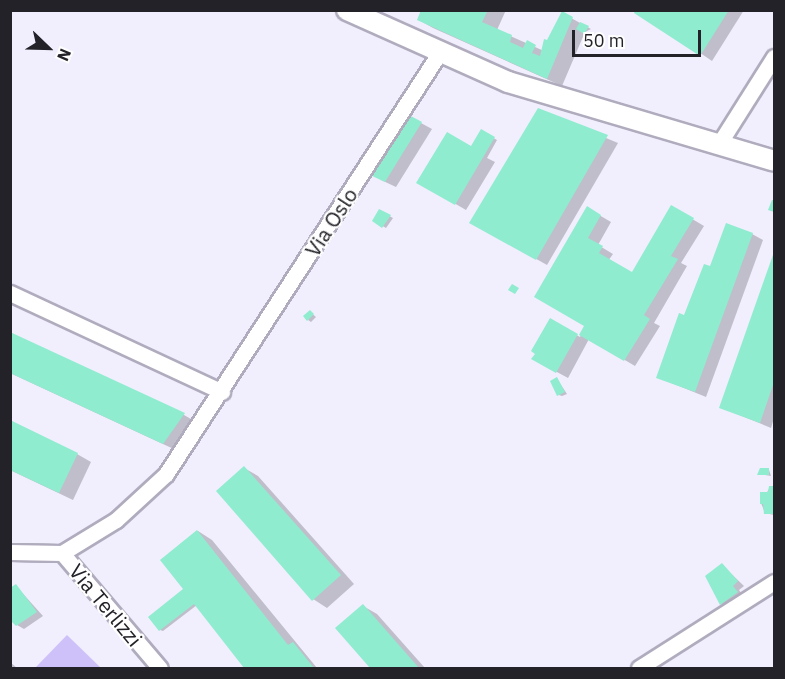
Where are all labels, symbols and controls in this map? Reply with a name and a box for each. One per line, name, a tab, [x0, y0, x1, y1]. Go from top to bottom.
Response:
north arrow	[18, 18, 78, 78]
scale bar	[575, 18, 704, 56]
text: 50 m	[583, 29, 625, 52]
text: N	[53, 46, 76, 64]
street label: Via Oslo	[300, 183, 362, 261]
street label: Via Terlizzi	[64, 559, 148, 651]

